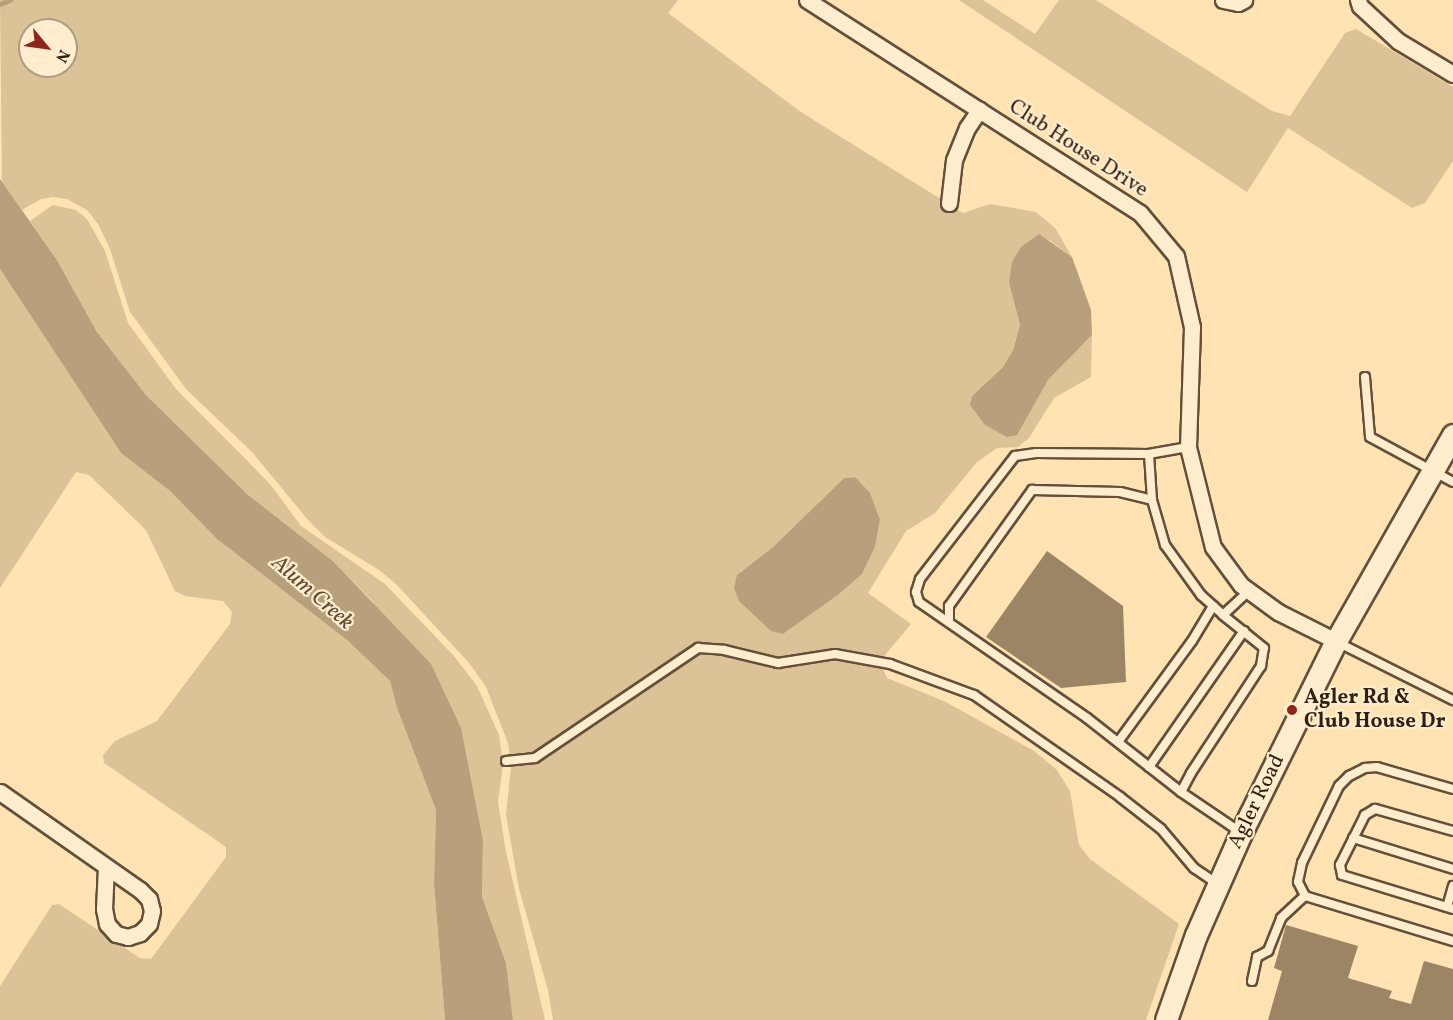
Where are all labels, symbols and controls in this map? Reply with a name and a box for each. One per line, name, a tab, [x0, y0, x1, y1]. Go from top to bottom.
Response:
north arrow	[18, 18, 78, 78]
text: N	[50, 45, 74, 66]
street label: Club House Drive	[1004, 95, 1152, 203]
water label: Alum Creek	[266, 550, 358, 636]
place label: Agler Rd & Club House Dr	[1304, 685, 1445, 735]
marker: Agler Rd & Club House Dr	[1285, 703, 1299, 717]
street label: Agler Road	[1223, 751, 1291, 853]

